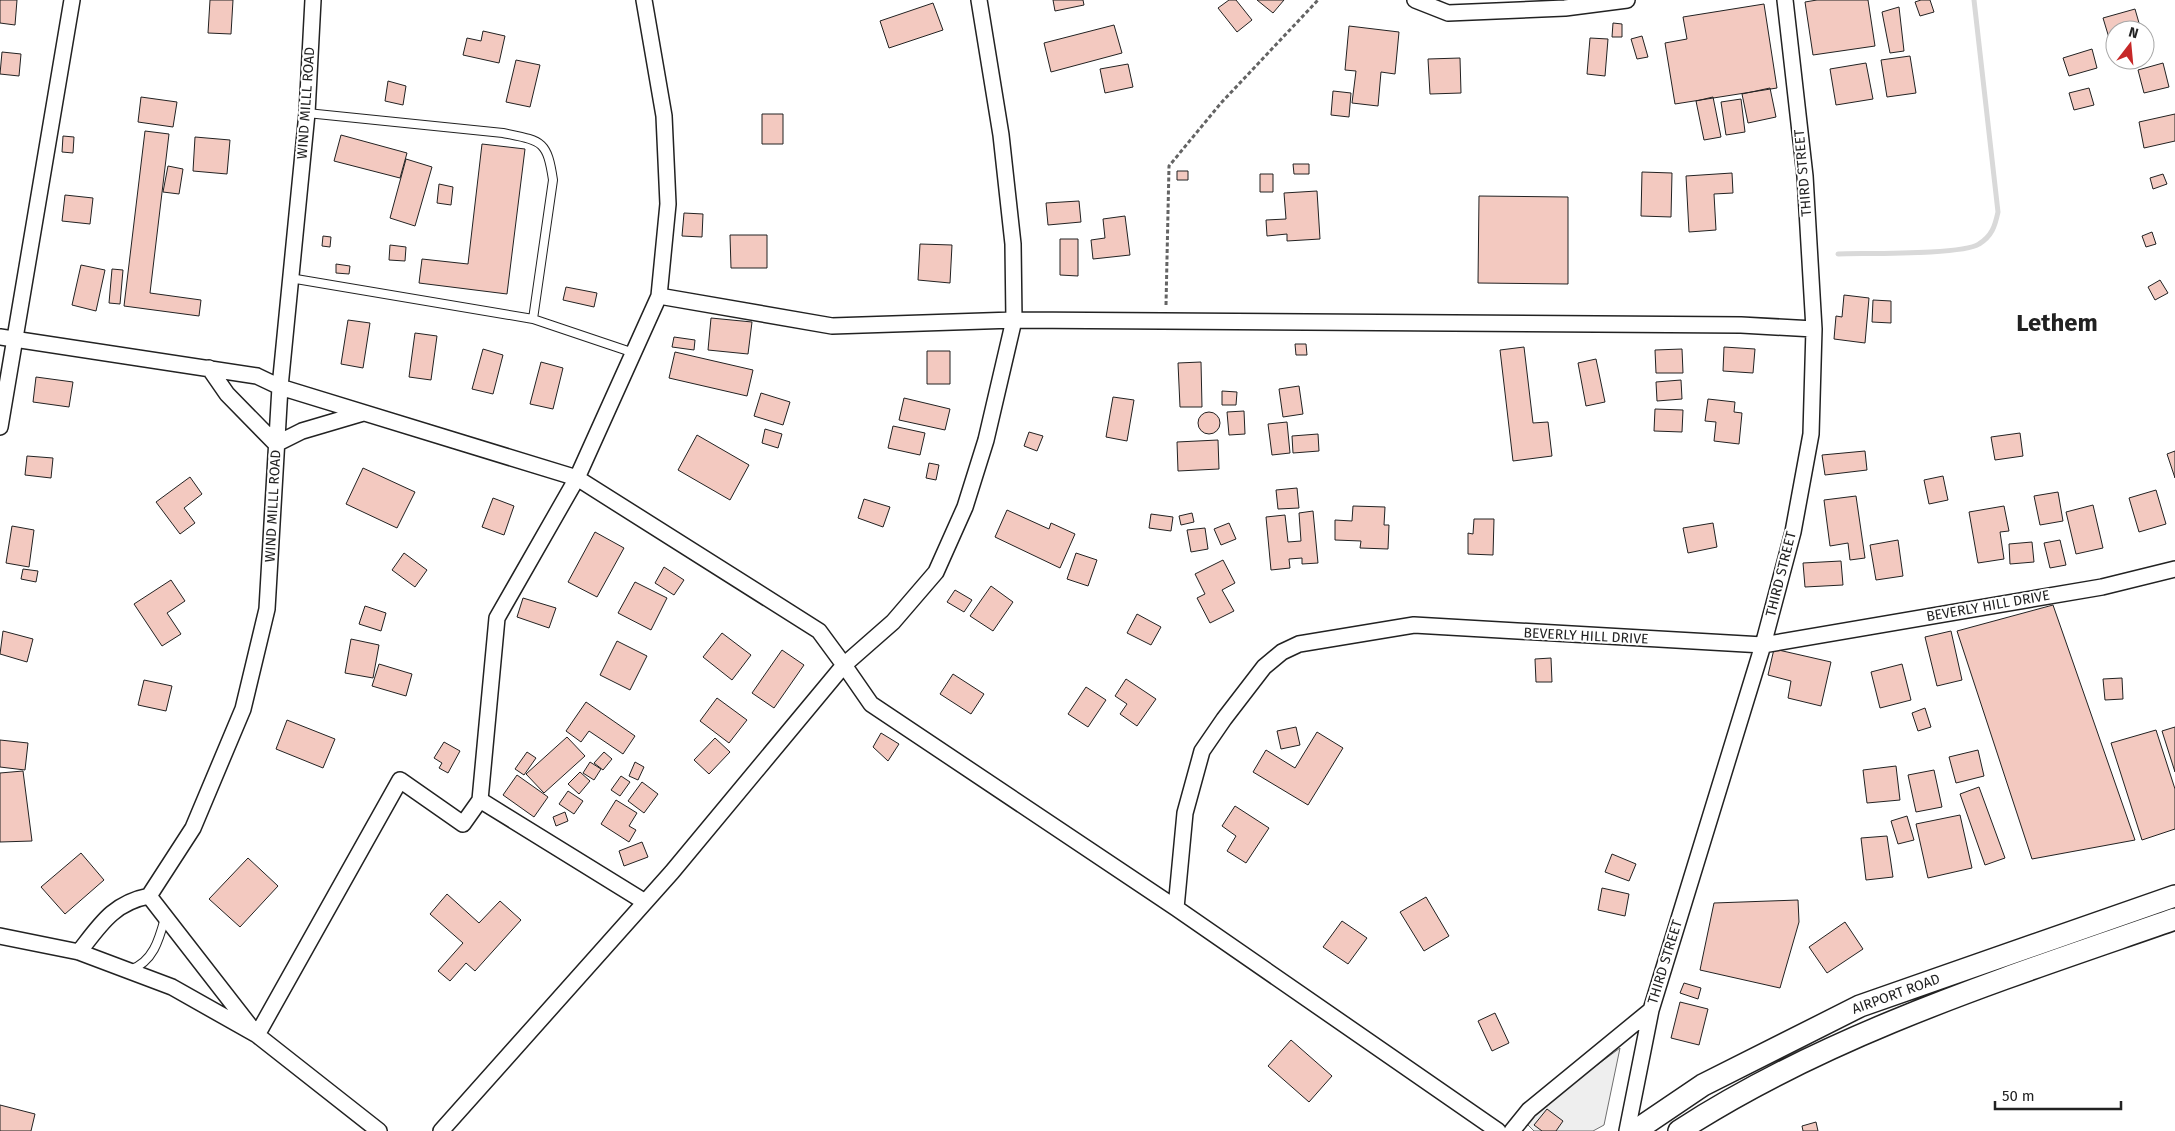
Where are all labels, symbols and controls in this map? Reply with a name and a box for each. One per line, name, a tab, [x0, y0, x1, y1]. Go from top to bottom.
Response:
north arrow	[2105, 20, 2155, 70]
text: N	[2127, 24, 2140, 42]
street label: WIND MILLL ROAD	[294, 46, 318, 160]
street label: THIRD STREET	[1791, 128, 1815, 217]
district label: Lethem	[2016, 309, 2098, 337]
street label: WIND MILLL ROAD	[262, 449, 284, 563]
street label: THIRD STREET	[1762, 529, 1800, 618]
street label: BEVERLY HILL DRIVE	[1925, 587, 2051, 625]
street label: BEVERLY HILL DRIVE	[1523, 624, 1649, 648]
street label: THIRD STREET	[1644, 917, 1686, 1006]
street label: AIRPORT ROAD	[1850, 970, 1942, 1018]
scale bar	[1995, 1078, 2121, 1110]
text: 50 m	[2002, 1087, 2035, 1105]

